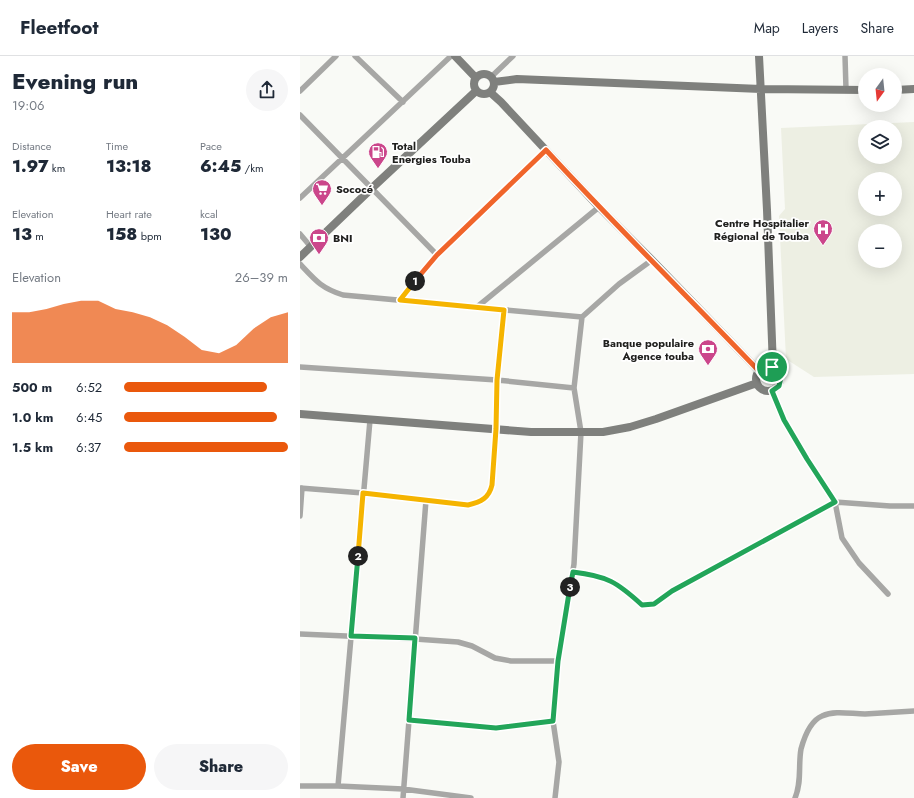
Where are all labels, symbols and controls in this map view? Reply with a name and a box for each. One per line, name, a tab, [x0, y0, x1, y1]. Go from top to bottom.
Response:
text: Fleetfoot	[20, 14, 98, 41]
text: Map	[754, 18, 780, 38]
text: Layers	[802, 18, 838, 38]
text: Share	[860, 18, 894, 38]
text: Evening run	[12, 65, 138, 97]
north arrow	[858, 68, 902, 112]
map controls	[858, 68, 902, 268]
button: share	[246, 69, 288, 111]
text: 19:06	[12, 96, 45, 115]
button: layers	[858, 120, 902, 164]
text: Distance	[12, 138, 51, 154]
text: Time	[106, 138, 128, 154]
text: Pace	[200, 138, 222, 154]
place label: Total Energies Touba	[392, 138, 471, 167]
fuel station icon: Total Energies Touba	[367, 141, 389, 169]
text: 1.97	[12, 154, 49, 178]
text: 13:18	[106, 154, 152, 178]
text: 6:45	[200, 154, 241, 178]
text: km	[49, 160, 65, 176]
text: /km	[241, 160, 264, 176]
button: +	[858, 172, 902, 216]
supermarket icon: Sococé	[311, 178, 333, 206]
place label: Sococé	[336, 181, 373, 197]
text: Elevation	[12, 206, 54, 222]
text: Heart rate	[106, 206, 152, 222]
text: kcal	[200, 206, 218, 222]
place label: Centre Hospitalier Régional de Touba	[714, 215, 809, 244]
hospital icon: Centre Hospitalier Régional de Touba	[812, 218, 834, 246]
text: 13	[12, 222, 32, 246]
text: 158	[106, 222, 137, 246]
text: 130	[200, 222, 231, 246]
button: −	[858, 224, 902, 268]
bank icon: BNI	[308, 227, 330, 255]
text: m	[32, 228, 44, 244]
text: bpm	[137, 228, 162, 244]
place label: BNI	[333, 230, 353, 246]
text: Elevation	[12, 268, 61, 287]
text: 26–39 m	[235, 268, 288, 287]
pin: 1	[405, 271, 425, 291]
text: 1	[412, 273, 418, 289]
place label: Banque populaire Agence touba	[603, 335, 694, 364]
bank icon: Banque populaire Agence touba	[697, 338, 719, 366]
pin	[755, 350, 789, 384]
icon: arrive	[761, 356, 783, 378]
text: 500 m	[12, 378, 52, 397]
text: 6:52	[76, 378, 102, 397]
text: 1.0 km	[12, 408, 53, 427]
text: 6:45	[76, 408, 102, 427]
text: 1.5 km	[12, 438, 53, 457]
text: 6:37	[76, 438, 101, 457]
pin: 2	[348, 546, 368, 566]
text: 2	[354, 548, 362, 564]
pin: 3	[560, 577, 580, 597]
text: 3	[567, 579, 573, 595]
button: Save	[12, 744, 146, 790]
button: Share	[154, 744, 288, 790]

